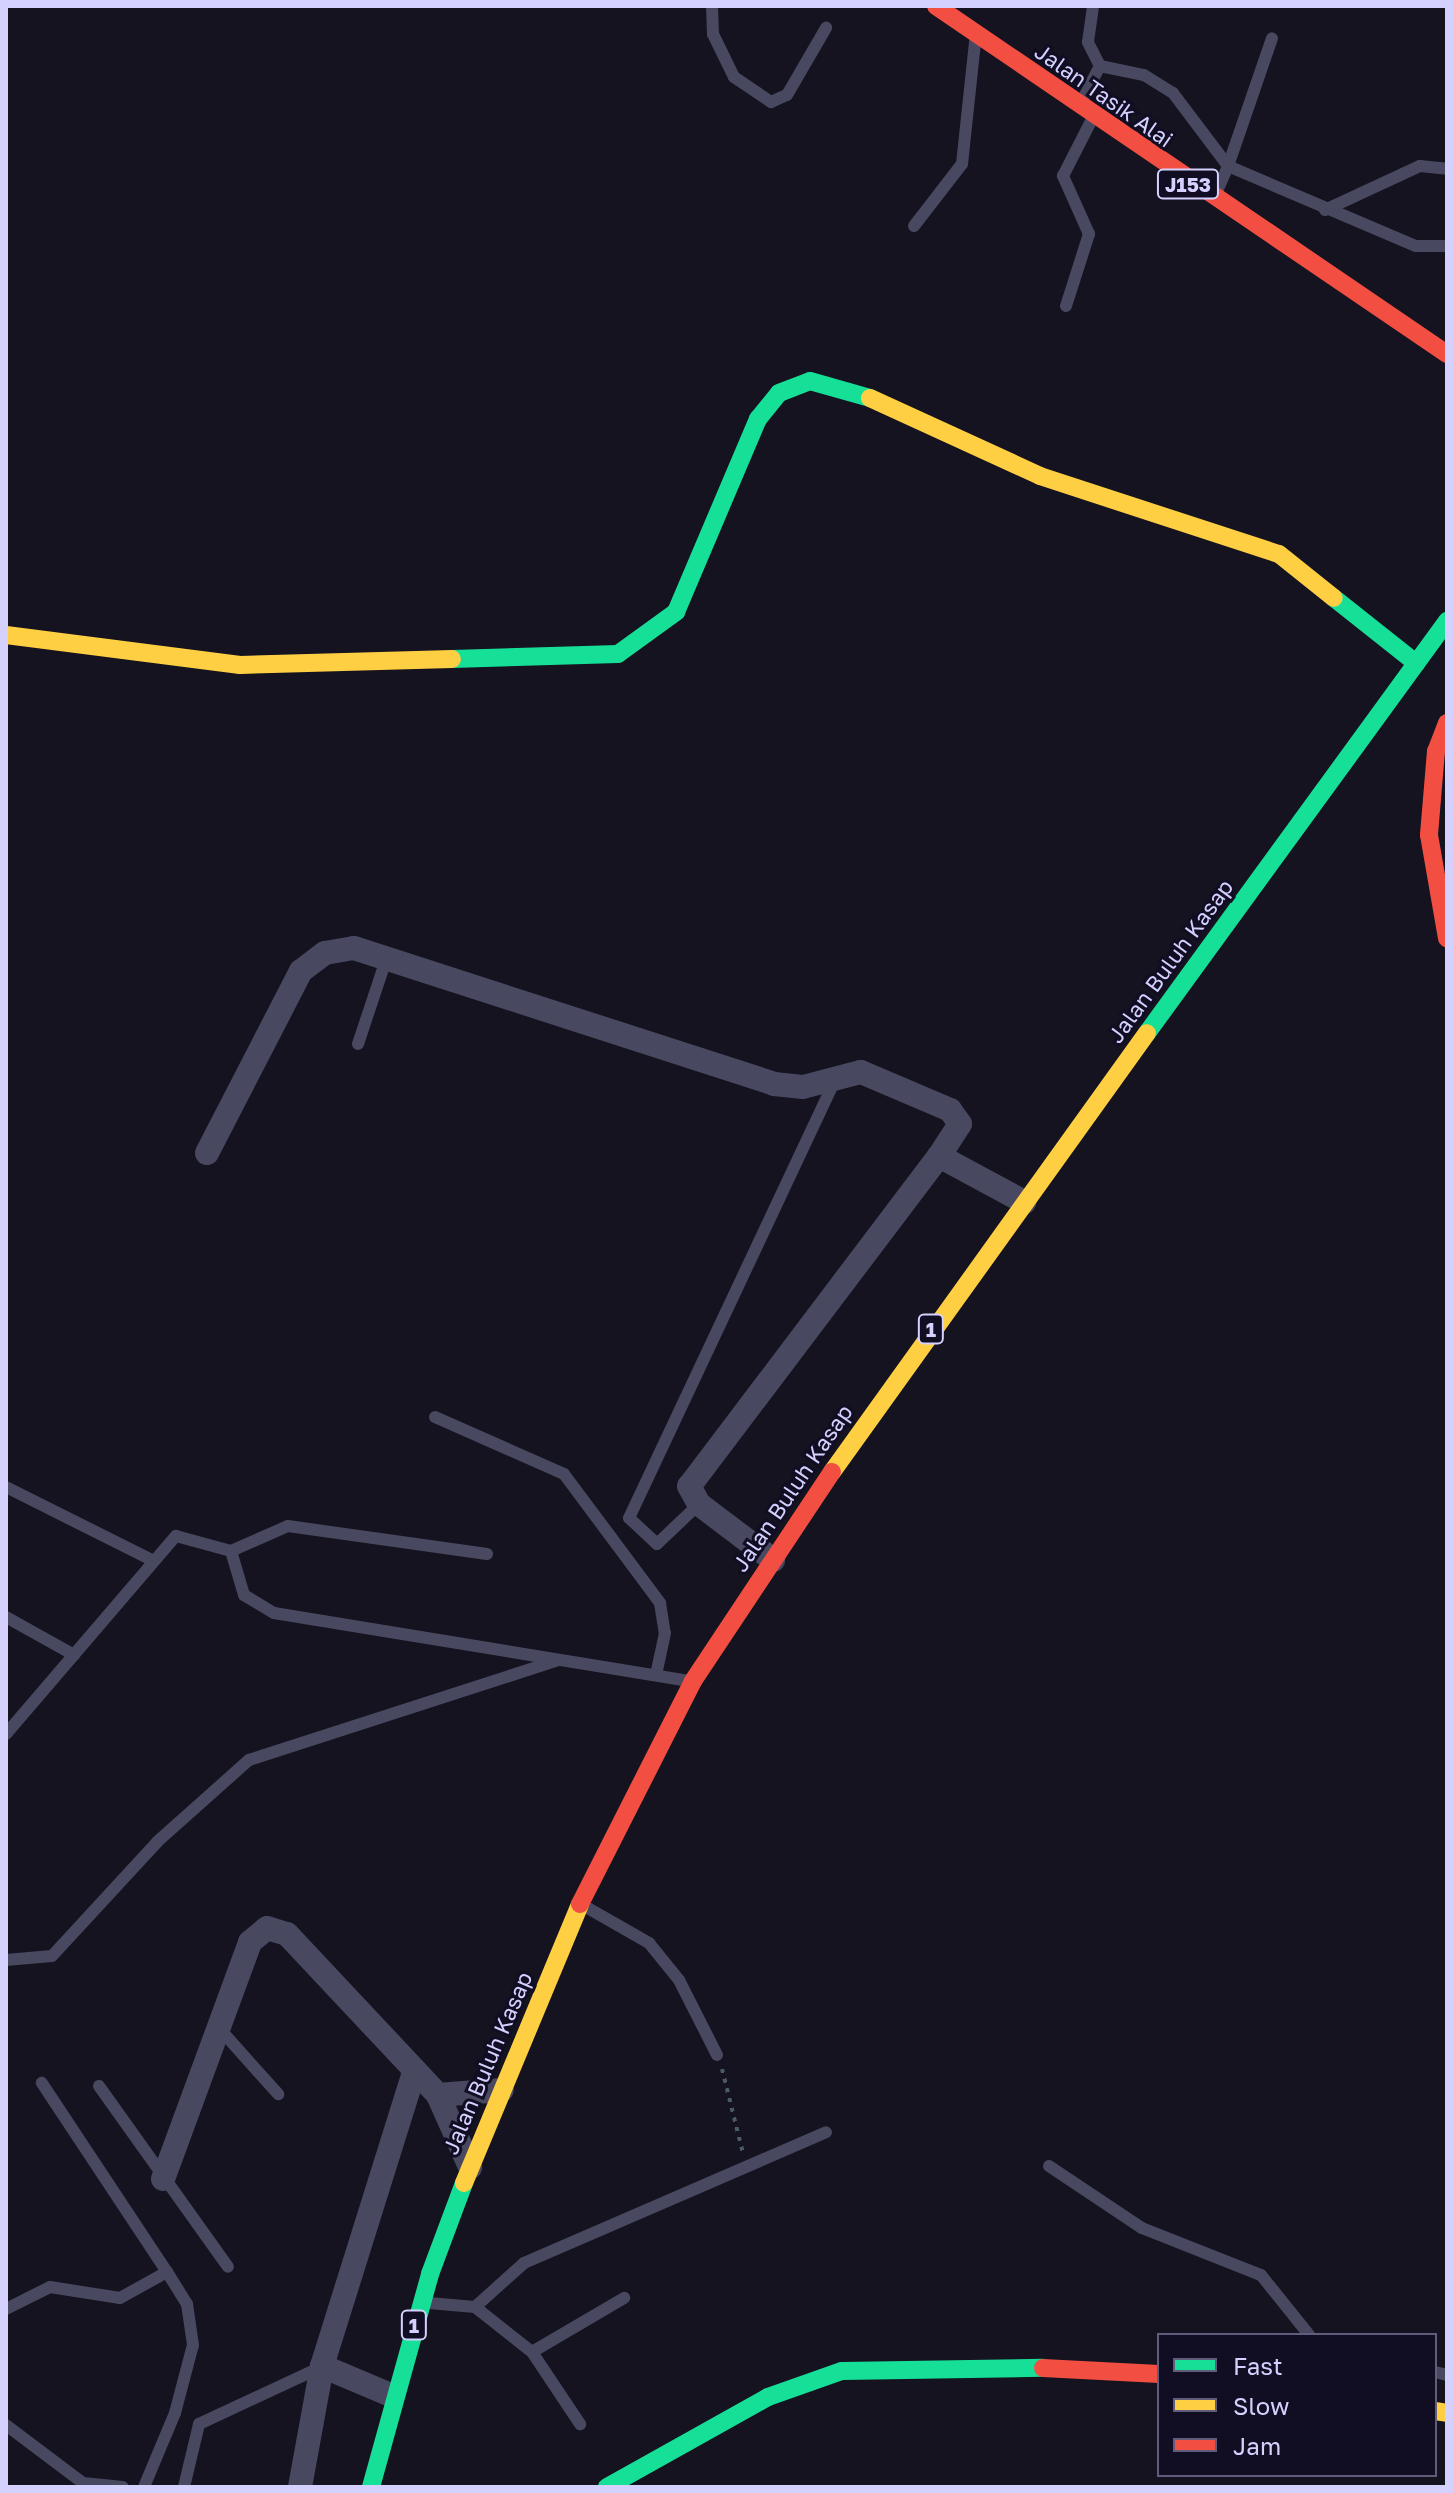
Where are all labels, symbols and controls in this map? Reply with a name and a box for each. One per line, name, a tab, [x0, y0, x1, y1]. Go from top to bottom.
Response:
street label: Jalan Tasik Alai	[1030, 38, 1178, 152]
road number: J153	[1156, 168, 1220, 200]
street label: Jalan Buluh Kasap	[1102, 874, 1238, 1048]
road number: 1	[917, 1313, 945, 1345]
street label: Jalan Buluh Kasap	[726, 1400, 858, 1576]
street label: Jalan Buluh Kasap	[437, 1968, 537, 2158]
road number: 1	[400, 2309, 428, 2341]
legend	[1157, 2333, 1437, 2477]
text: Fast	[1233, 2351, 1283, 2380]
text: Slow	[1233, 2391, 1289, 2420]
text: Jam	[1233, 2431, 1281, 2460]

